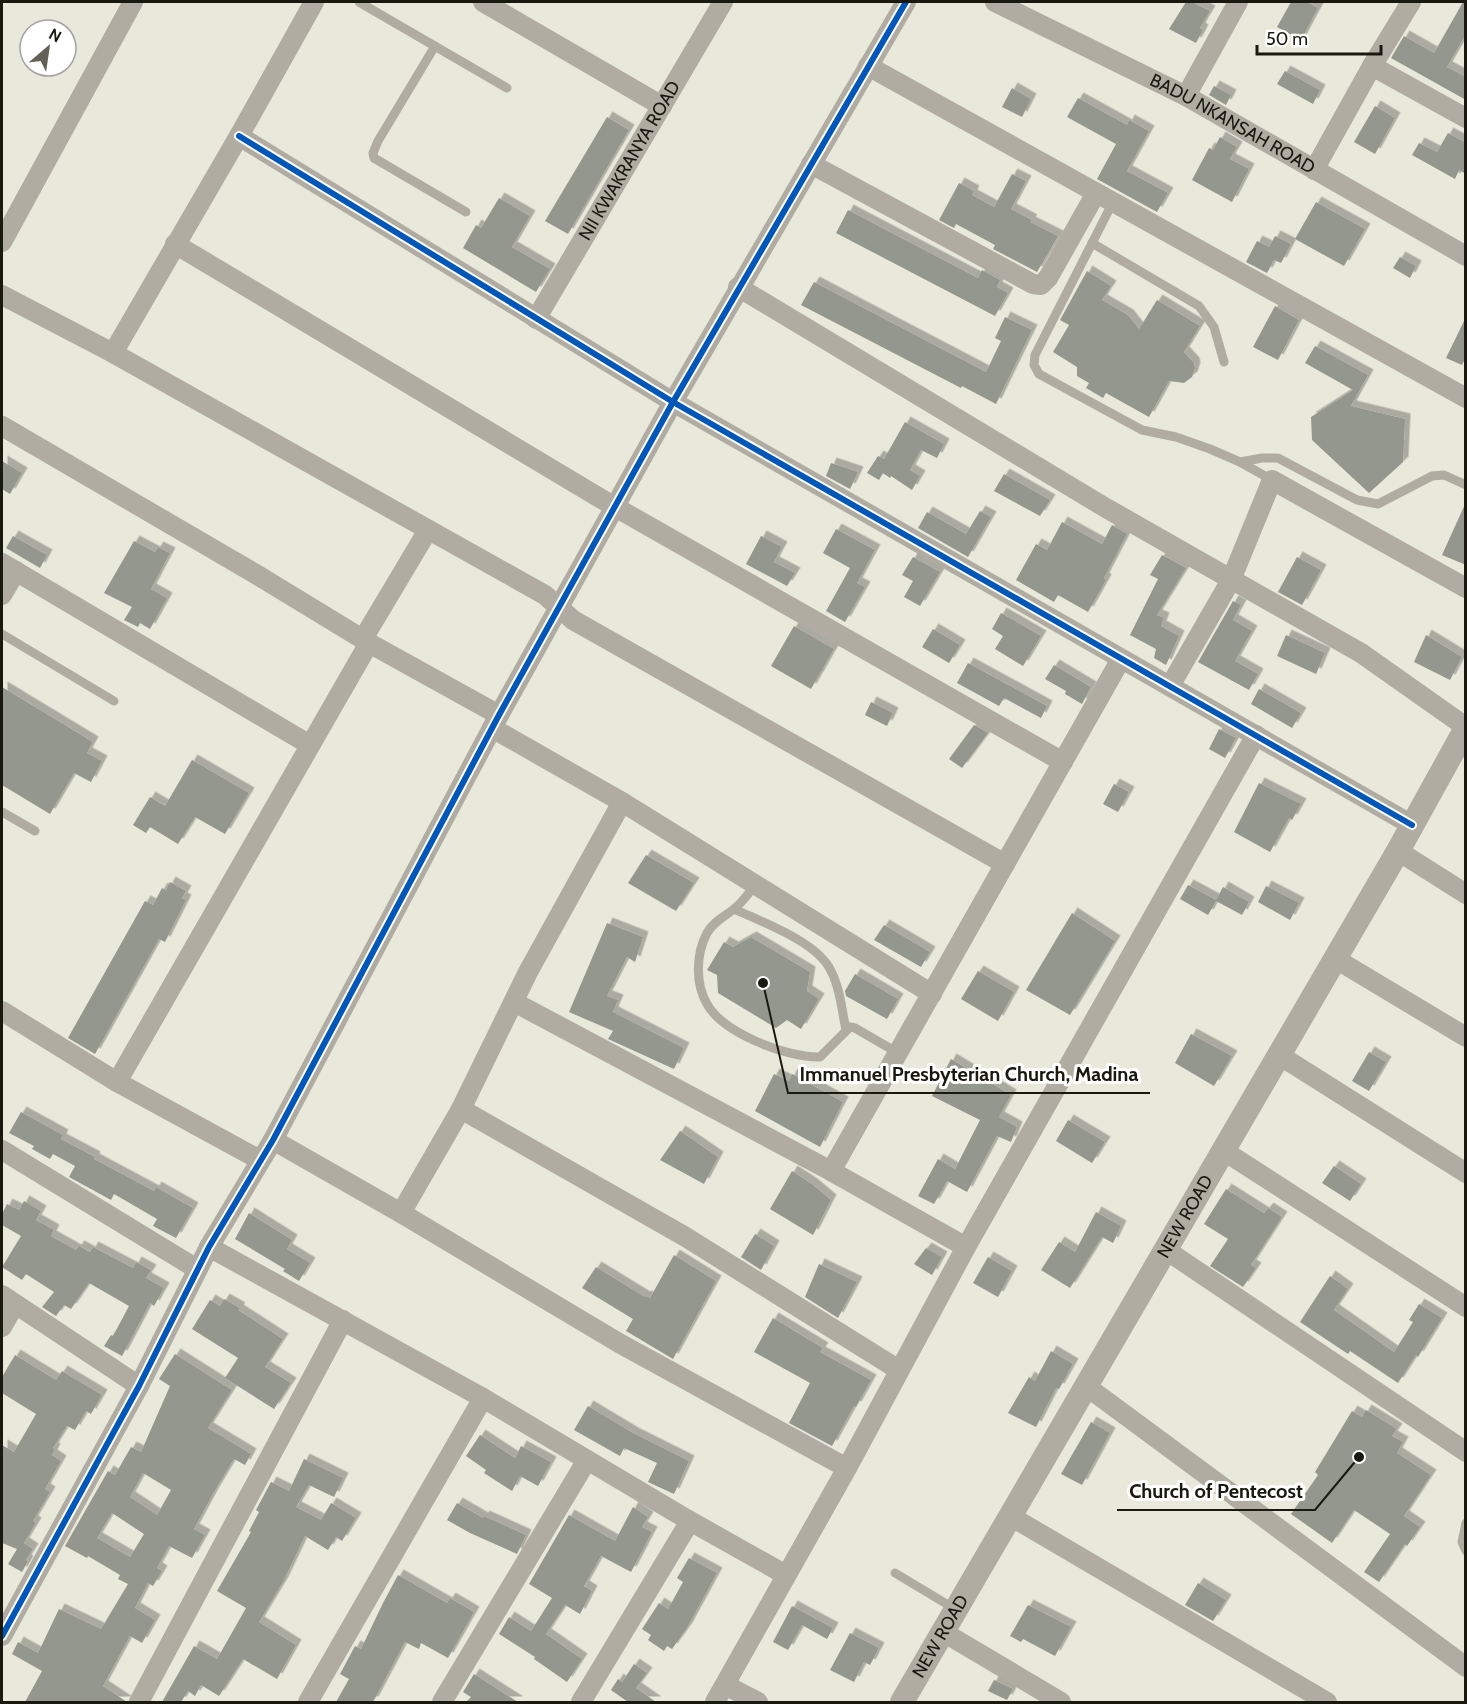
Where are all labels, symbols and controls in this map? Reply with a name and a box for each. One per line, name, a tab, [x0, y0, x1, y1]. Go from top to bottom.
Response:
north arrow	[18, 18, 78, 78]
scale bar	[1257, 18, 1382, 56]
text: N	[45, 24, 65, 46]
text: 50 m	[1266, 28, 1308, 50]
street label: BADU NKANSAH ROAD	[1146, 69, 1319, 179]
street label: NII KWAKRANYA ROAD	[574, 77, 685, 244]
callout: Immanuel Presbyterian Church, Madina	[788, 1055, 1150, 1093]
text: Immanuel Presbyterian Church, Madina	[800, 1062, 1138, 1086]
street label: NEW ROAD	[1152, 1171, 1218, 1262]
callout: Church of Pentecost	[1117, 1472, 1315, 1510]
text: Church of Pentecost	[1129, 1479, 1303, 1503]
street label: NEW ROAD	[907, 1591, 973, 1682]

